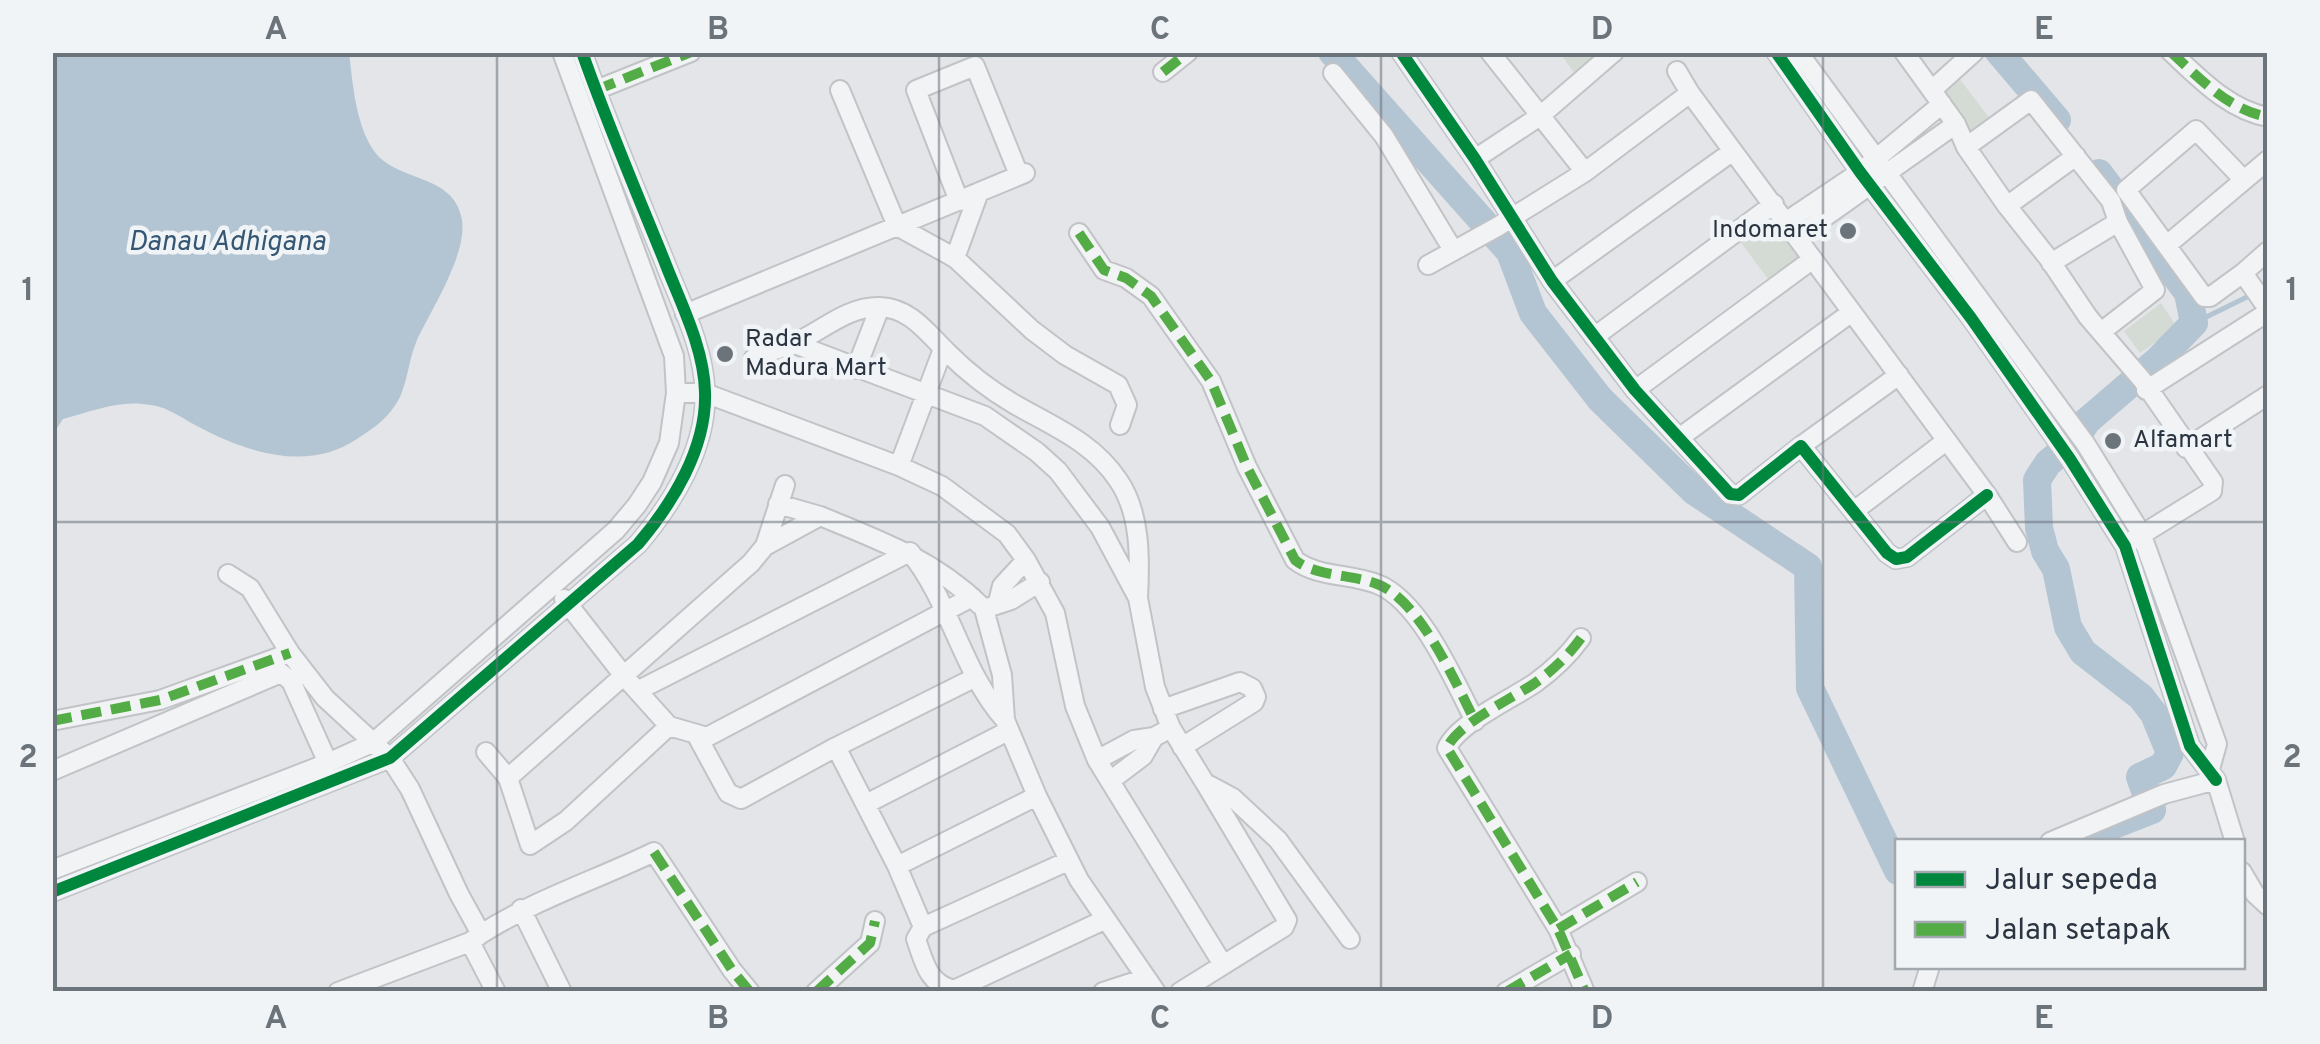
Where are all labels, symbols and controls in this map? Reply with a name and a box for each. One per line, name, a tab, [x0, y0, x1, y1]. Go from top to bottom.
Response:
text: A	[265, 11, 287, 51]
text: B	[707, 11, 729, 51]
text: C	[1150, 11, 1170, 51]
text: D	[1591, 11, 1613, 51]
text: E	[2034, 11, 2054, 51]
place label: Indomaret	[1712, 215, 1828, 247]
marker: Indomaret	[1837, 220, 1859, 242]
water label: Danau Adhigana	[128, 225, 326, 261]
text: 1	[22, 272, 34, 312]
text: 1	[2286, 272, 2298, 312]
place label: Radar Madura Mart	[745, 324, 887, 385]
marker: Radar Madura Mart	[714, 343, 736, 365]
place label: Alfamart	[2133, 425, 2233, 457]
marker: Alfamart	[2102, 430, 2124, 452]
text: 2	[18, 739, 38, 779]
text: 2	[2282, 739, 2302, 779]
legend	[1895, 839, 2245, 969]
text: Jalur sepeda	[1985, 863, 2158, 900]
text: Jalan setapak	[1985, 913, 2171, 950]
text: A	[265, 1000, 287, 1040]
text: B	[707, 1000, 729, 1040]
text: C	[1150, 1000, 1170, 1040]
text: D	[1591, 1000, 1613, 1040]
text: E	[2034, 1000, 2054, 1040]

